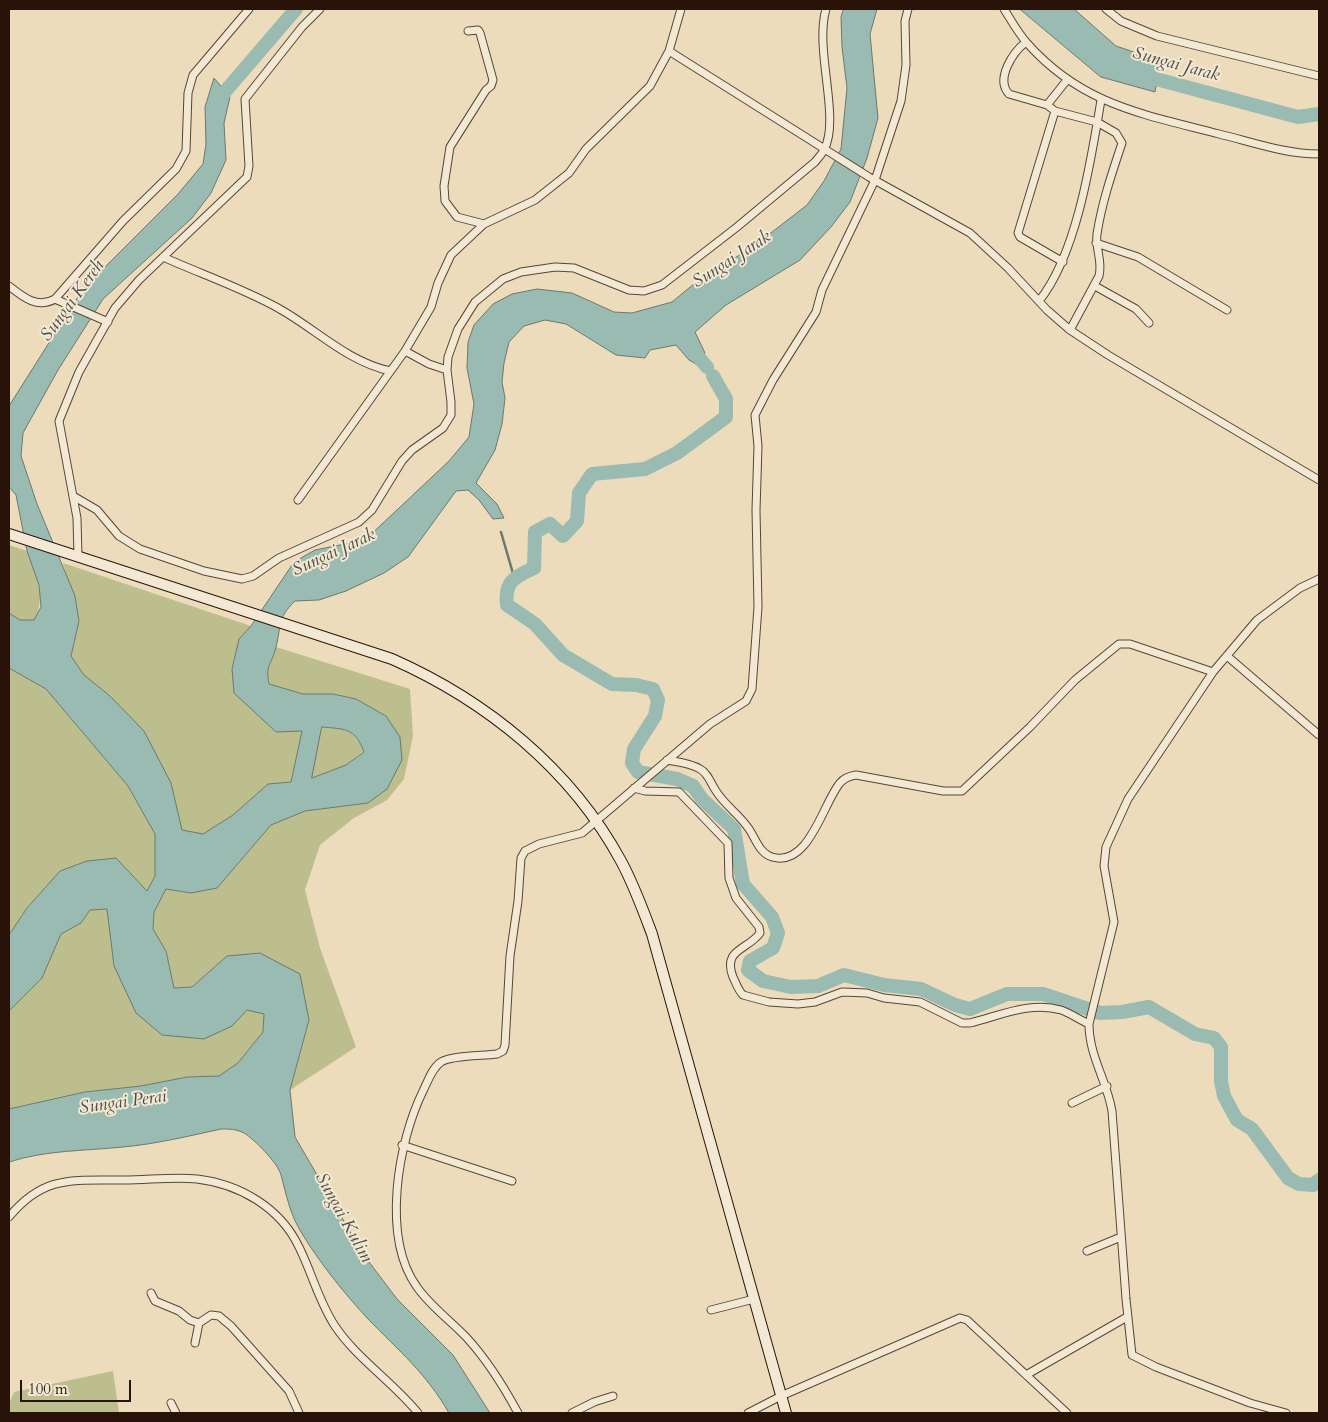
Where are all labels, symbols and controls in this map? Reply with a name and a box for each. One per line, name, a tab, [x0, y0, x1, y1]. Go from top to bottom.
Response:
water label: Sungai Jarak	[1130, 43, 1222, 87]
water label: Sungai Jarak	[689, 227, 775, 293]
water label: Sungai Kereh	[36, 256, 110, 346]
water label: Sungai Jarak	[289, 524, 379, 582]
water label: Sungai Perai	[78, 1086, 168, 1120]
water label: Sungai Kulim	[309, 1169, 377, 1267]
scale bar	[22, 1370, 134, 1402]
text: 100 m	[28, 1379, 68, 1399]

